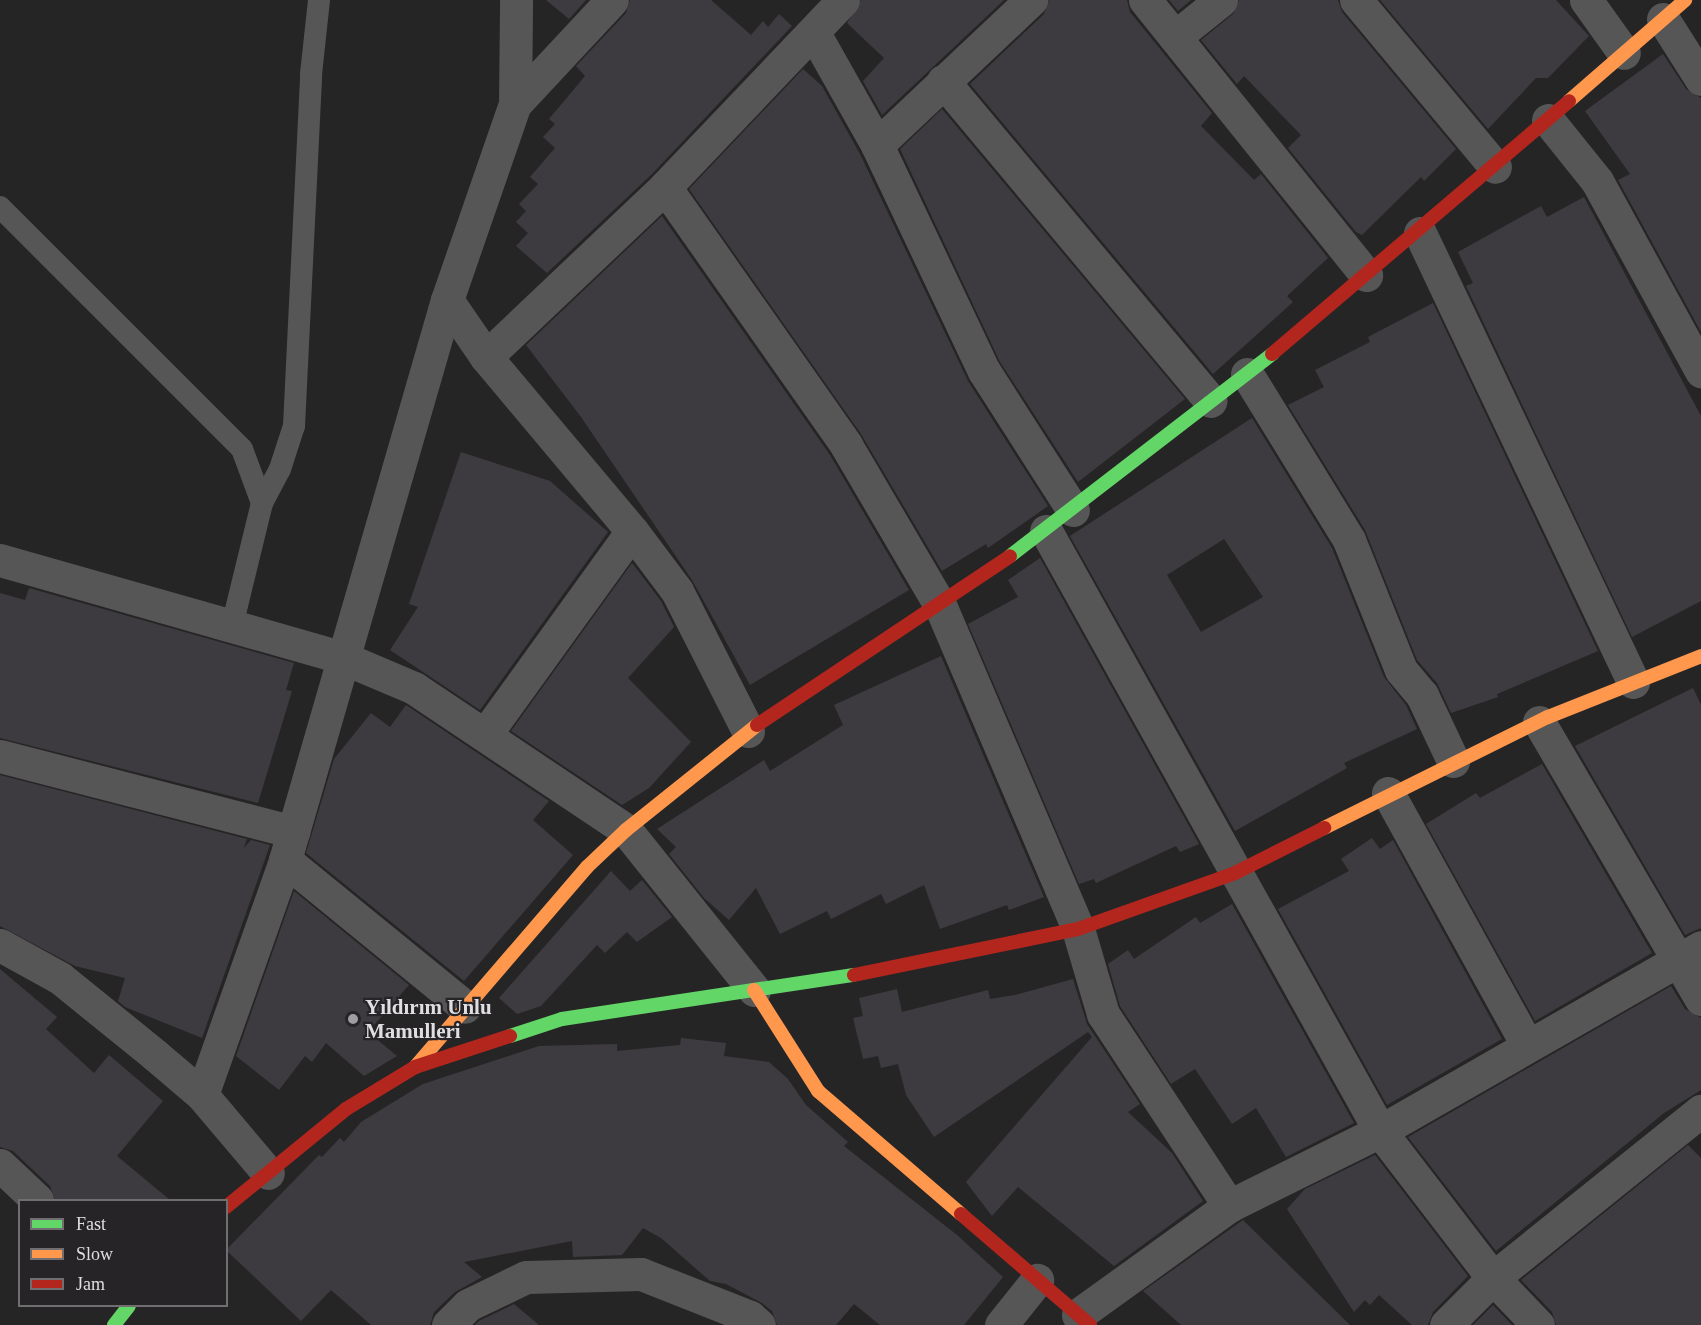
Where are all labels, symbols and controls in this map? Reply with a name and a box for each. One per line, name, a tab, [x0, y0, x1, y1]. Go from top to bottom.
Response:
place label: Yıldırım Unlu Mamulleri	[365, 994, 492, 1044]
marker: Yıldırım Unlu Mamulleri	[346, 1012, 360, 1026]
legend	[18, 1199, 228, 1307]
text: Fast	[76, 1214, 106, 1234]
text: Slow	[76, 1244, 113, 1264]
text: Jam	[76, 1274, 105, 1294]

